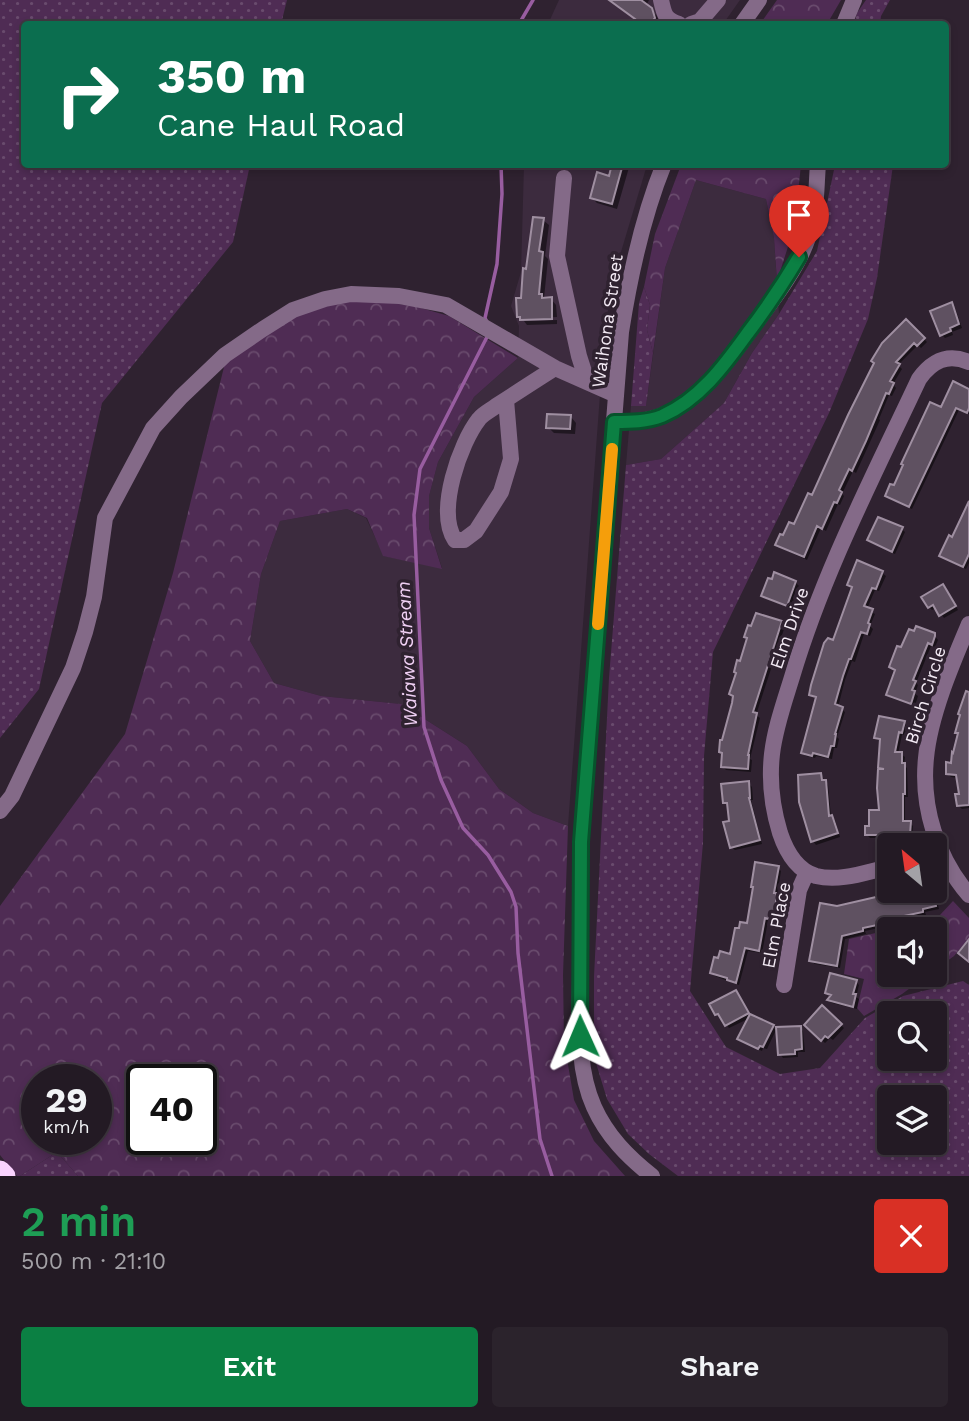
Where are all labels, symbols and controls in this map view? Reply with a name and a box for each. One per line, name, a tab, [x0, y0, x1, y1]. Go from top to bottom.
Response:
text: 350 m	[157, 47, 306, 105]
icon: right	[42, 49, 133, 140]
text: Cane Haul Road	[157, 106, 405, 144]
pin	[769, 185, 829, 257]
icon: arrive	[780, 196, 818, 234]
street label: Waihona Street	[587, 252, 627, 389]
water label: Waiawa Stream	[392, 580, 422, 728]
street label: Elm Drive	[765, 584, 813, 672]
street label: Birch Circle	[900, 644, 950, 746]
north arrow	[877, 833, 947, 903]
map controls	[877, 833, 947, 1155]
street label: Elm Place	[757, 880, 795, 970]
button: sound	[877, 917, 947, 987]
position arrow	[543, 999, 617, 1073]
button: search	[877, 1001, 947, 1071]
speed limit sign: 40	[126, 1064, 217, 1155]
text: 29	[45, 1079, 88, 1121]
button: layers	[877, 1085, 947, 1155]
text: km/h	[43, 1116, 90, 1137]
text: 2 min	[21, 1197, 136, 1246]
button: close	[874, 1199, 948, 1273]
text: 500 m · 21:10	[21, 1248, 166, 1275]
button: Exit	[21, 1327, 478, 1407]
button: Share	[492, 1327, 948, 1407]

